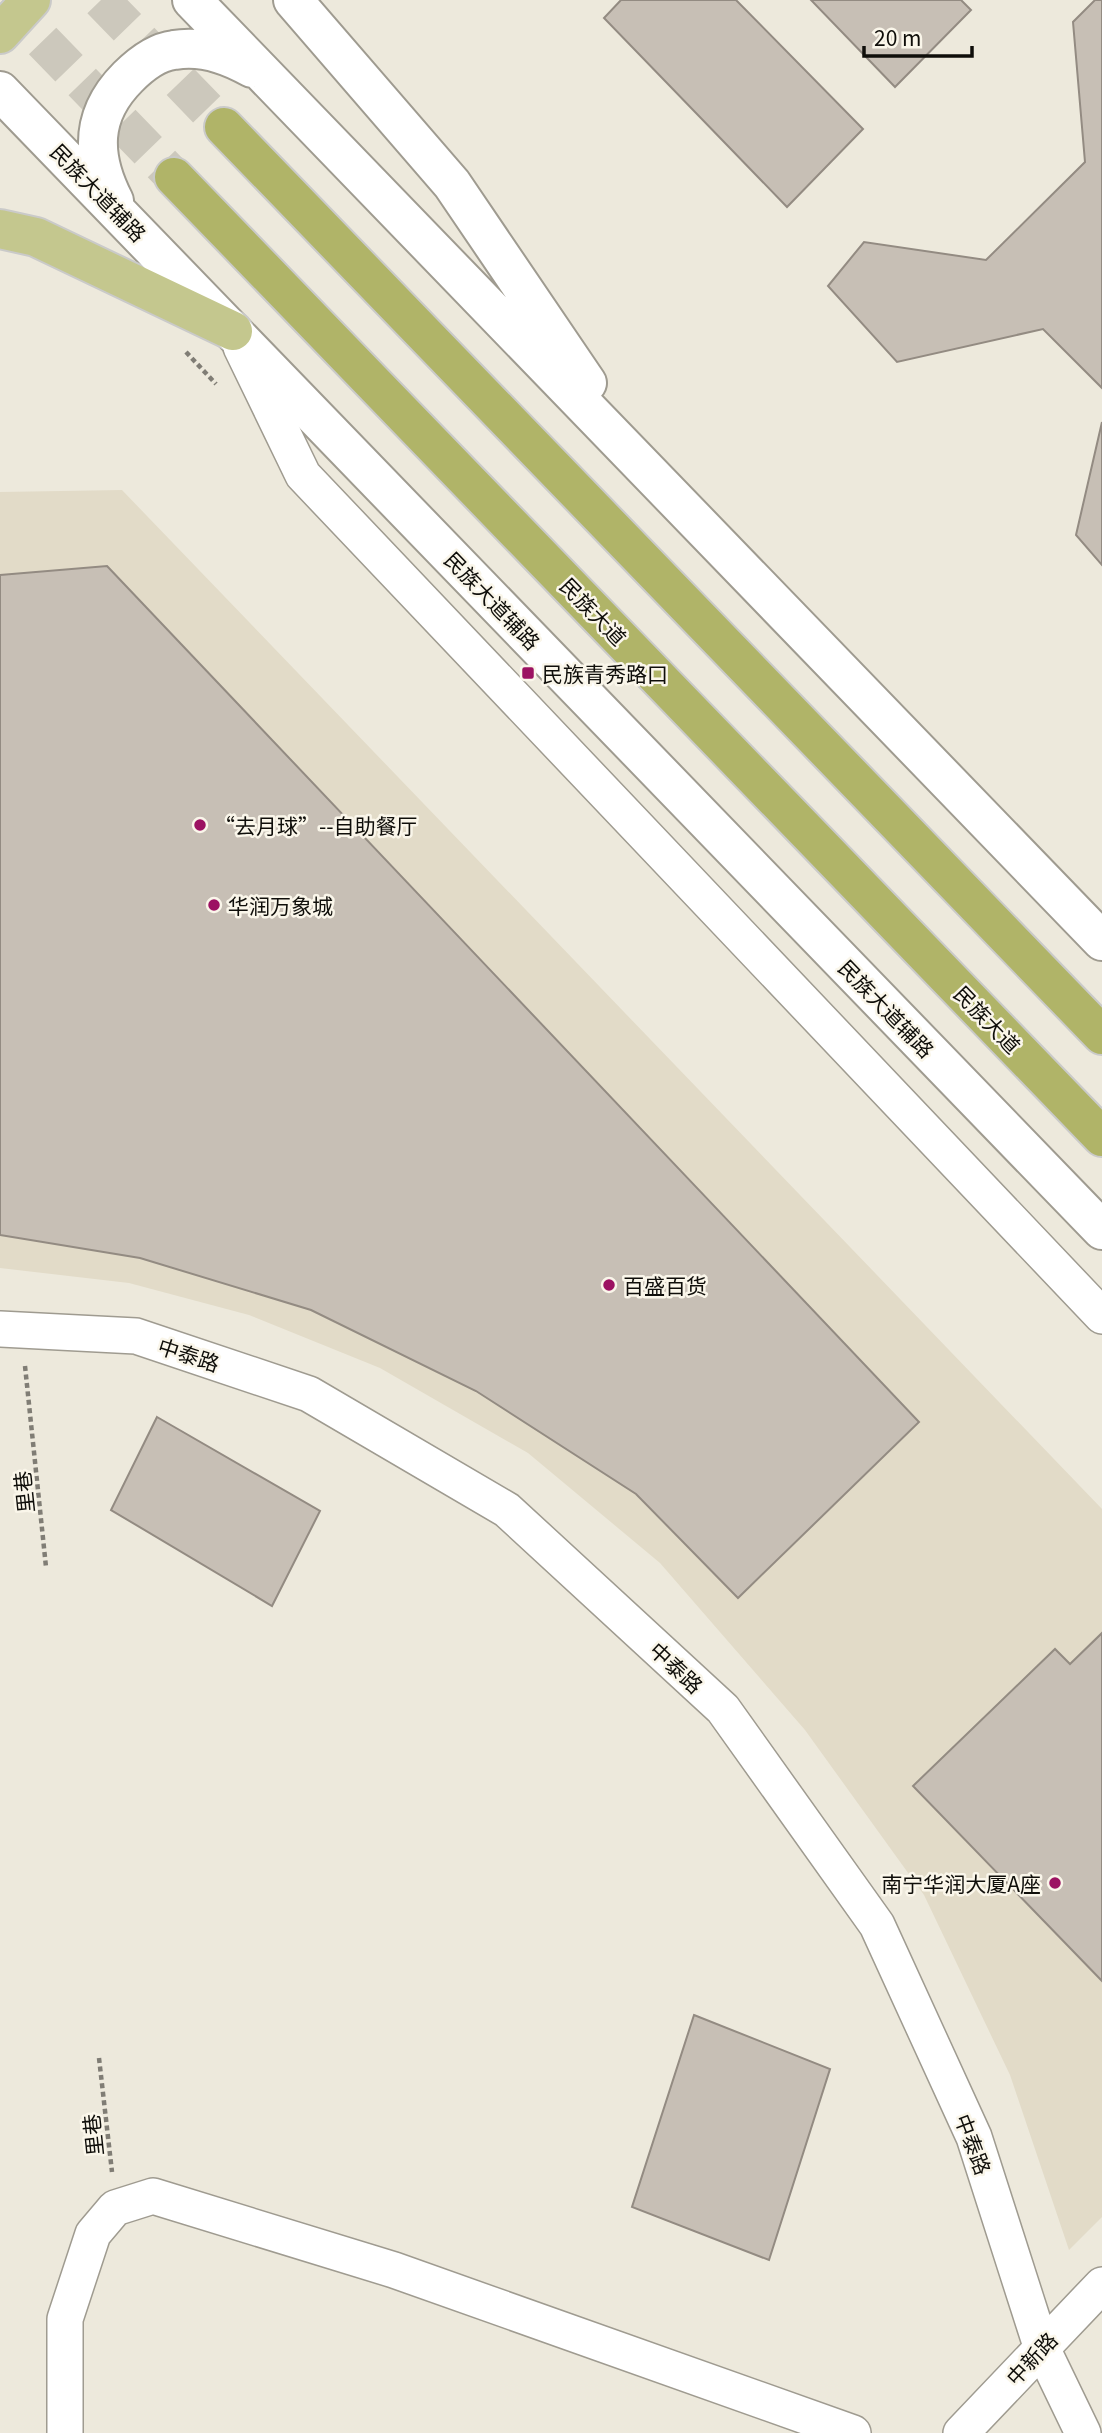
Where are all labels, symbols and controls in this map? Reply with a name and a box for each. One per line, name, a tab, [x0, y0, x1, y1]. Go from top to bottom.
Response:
scale bar	[864, 14, 972, 58]
text: 20 m	[874, 22, 921, 52]
street label: 民族大道辅路	[44, 136, 154, 248]
street label: 民族大道辅路	[438, 544, 548, 656]
street label: 民族大道	[554, 570, 634, 652]
place label: 民族青秀路口	[542, 658, 668, 688]
marker: 民族青秀路口	[520, 665, 536, 681]
place label: “去月球”--自助餐厅	[214, 810, 418, 840]
marker: “去月球”--自助餐厅	[192, 817, 208, 833]
place label: 华润万象城	[228, 890, 333, 920]
marker: 华润万象城	[206, 897, 222, 913]
street label: 民族大道辅路	[832, 952, 942, 1064]
street label: 民族大道	[948, 978, 1028, 1060]
place label: 百盛百货	[623, 1270, 707, 1300]
marker: 百盛百货	[601, 1277, 617, 1293]
street label: 中泰路	[154, 1330, 224, 1378]
street label: 里巷	[6, 1470, 40, 1514]
street label: 中泰路	[644, 1635, 710, 1699]
place label: 南宁华润大厦A座	[881, 1868, 1041, 1898]
marker: 南宁华润大厦A座	[1047, 1875, 1063, 1891]
street label: 中泰路	[949, 2109, 999, 2179]
street label: 里巷	[75, 2113, 109, 2157]
street label: 中新路	[999, 2325, 1063, 2391]

